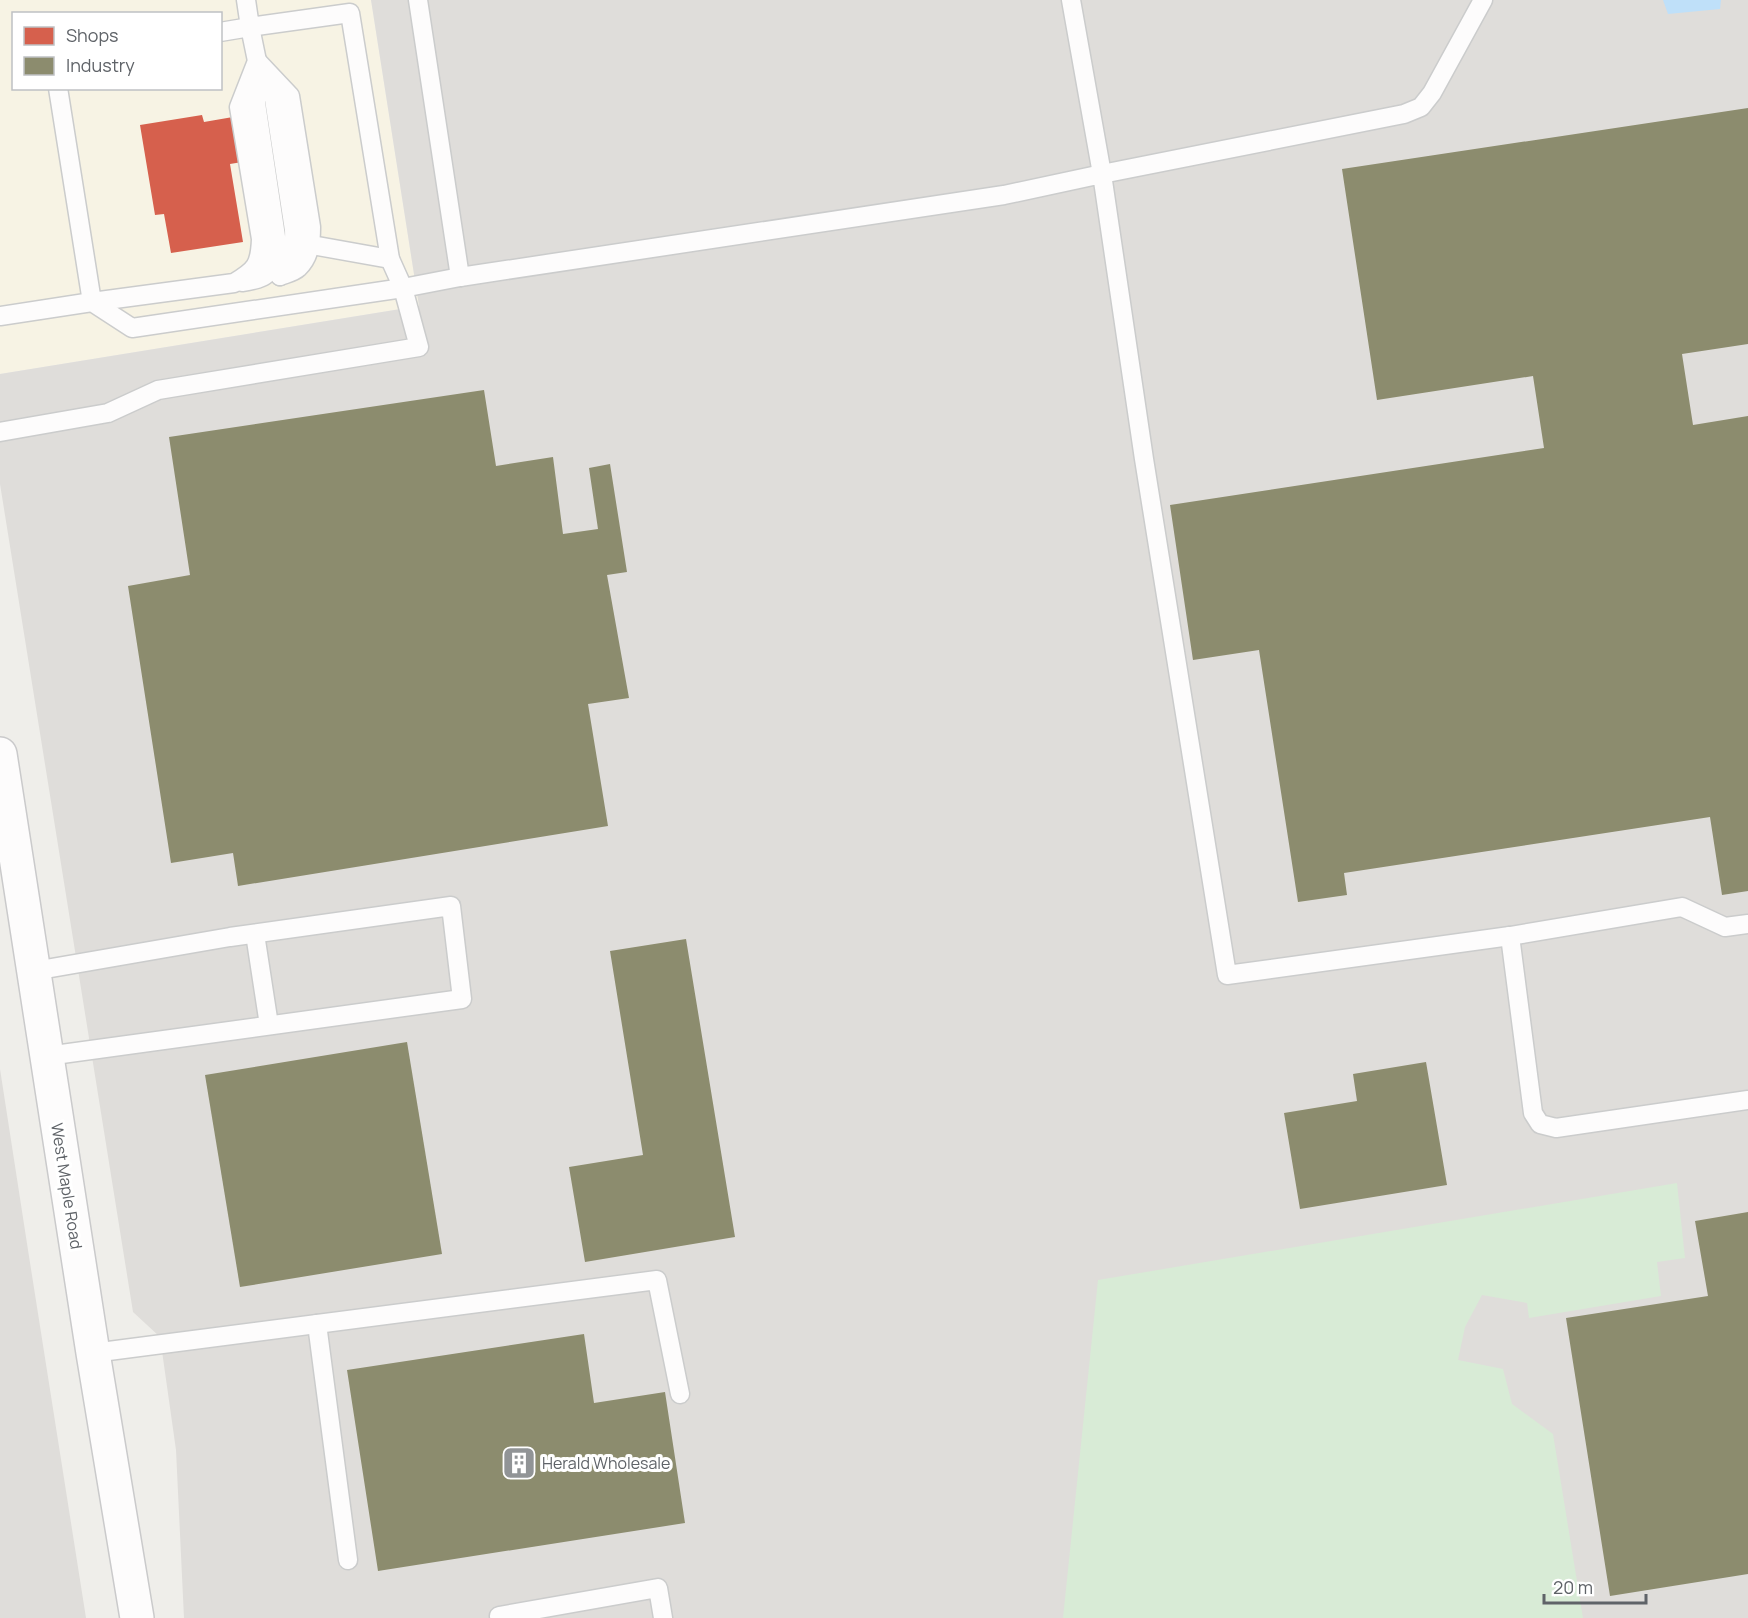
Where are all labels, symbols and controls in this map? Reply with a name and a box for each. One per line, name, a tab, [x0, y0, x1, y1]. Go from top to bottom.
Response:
legend	[12, 12, 222, 90]
text: Shops	[66, 23, 118, 47]
text: Industry	[66, 53, 135, 77]
street label: West Maple Road	[46, 1121, 88, 1251]
building icon: Herald Wholesale	[501, 1445, 537, 1481]
place label: Herald Wholesale	[542, 1452, 670, 1474]
scale bar	[1544, 1567, 1646, 1605]
text: 20 m	[1553, 1575, 1593, 1599]

